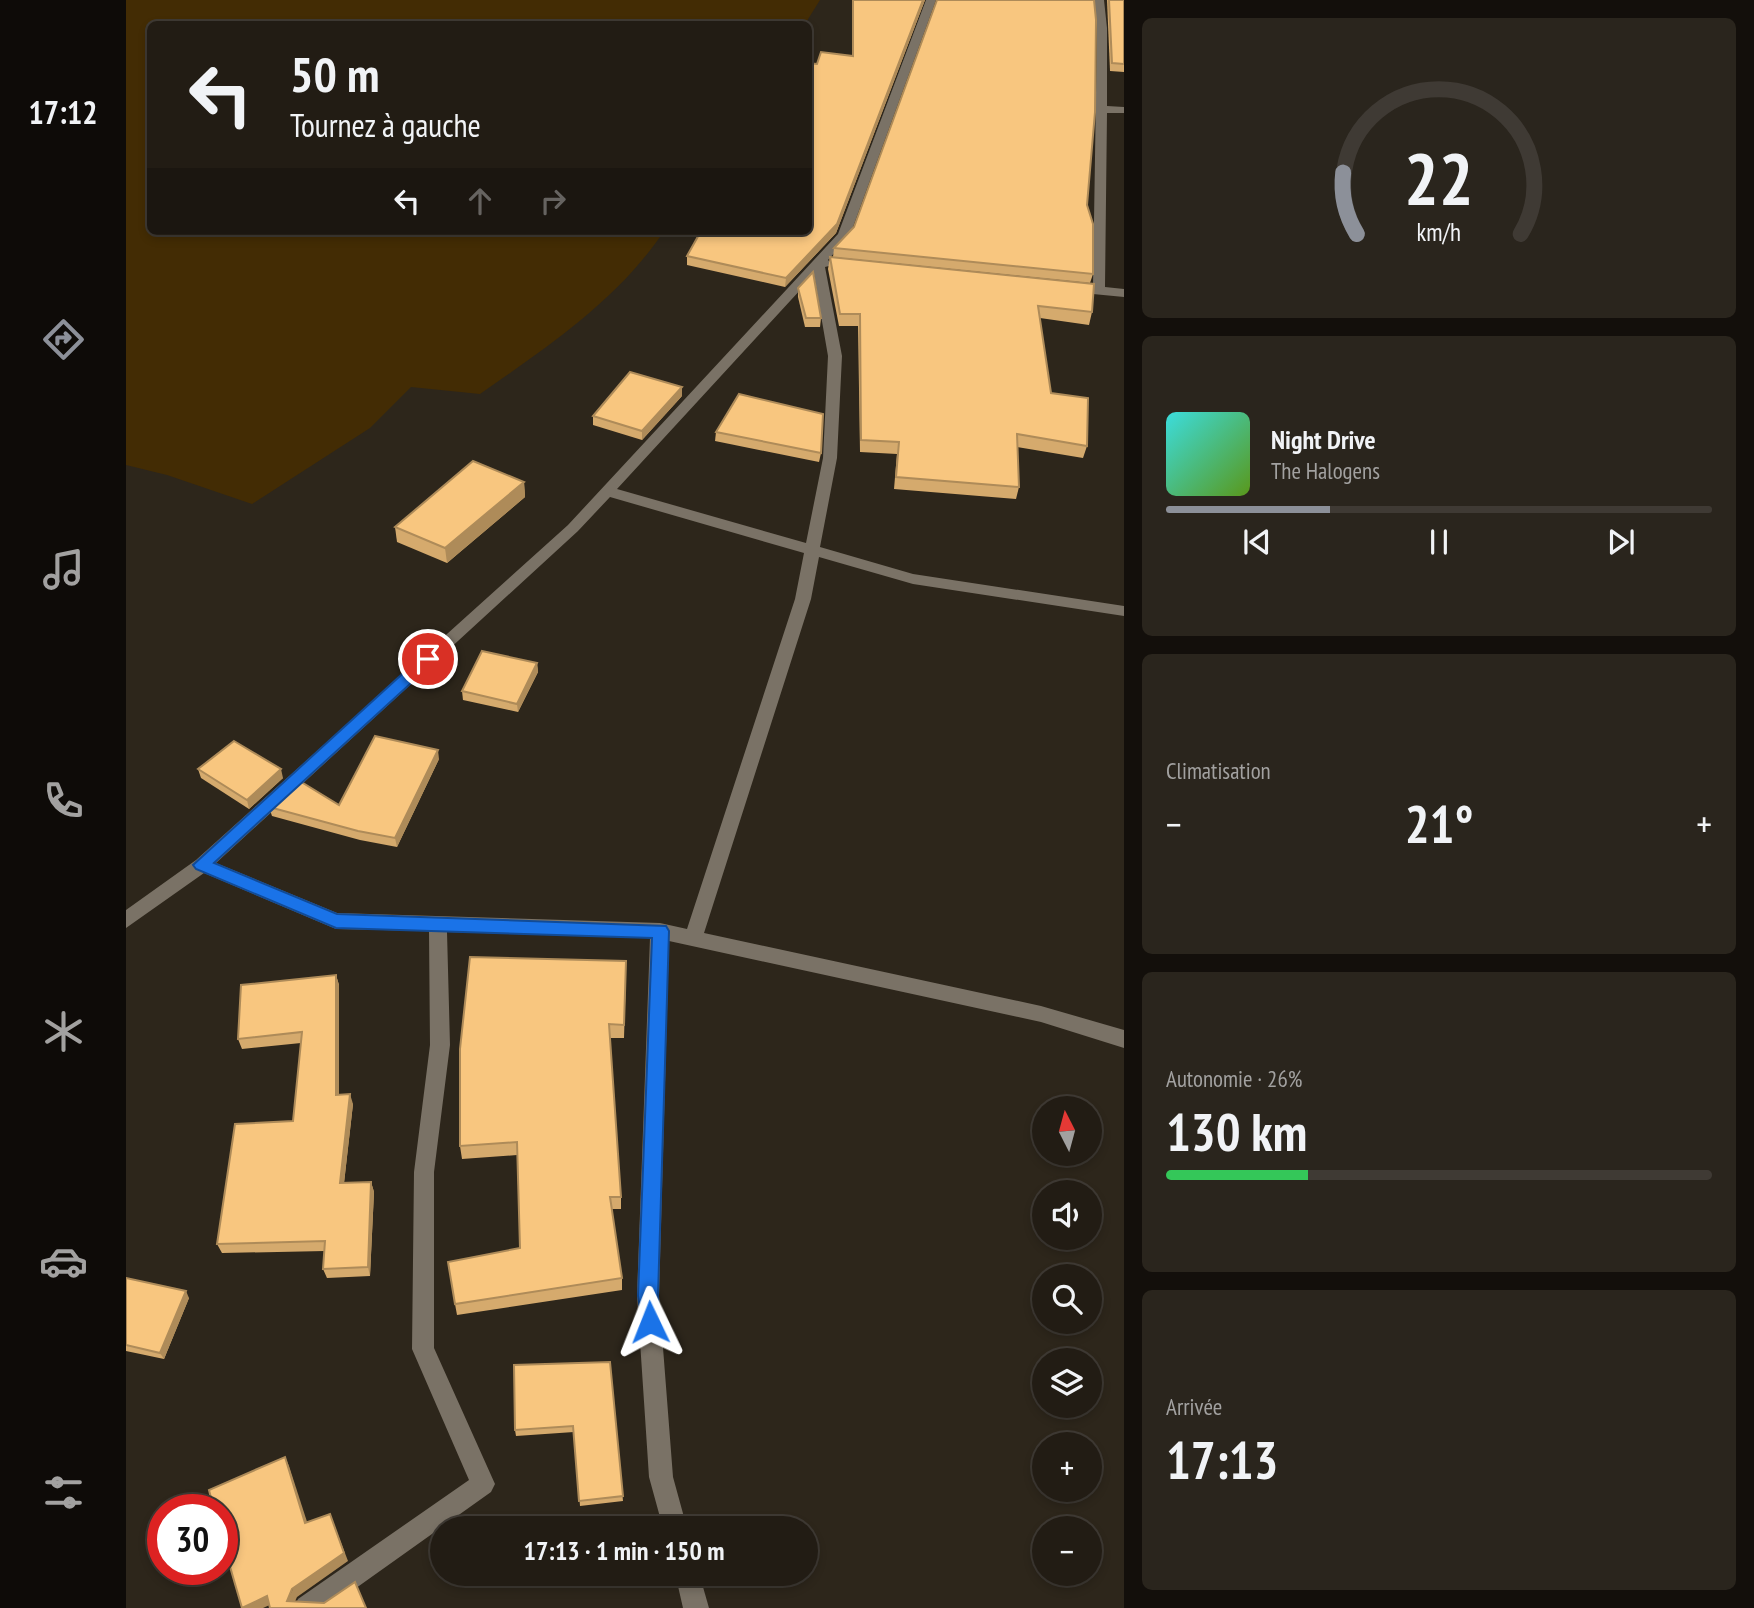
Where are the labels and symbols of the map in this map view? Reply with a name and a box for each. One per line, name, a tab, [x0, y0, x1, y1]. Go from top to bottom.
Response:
pin	[398, 629, 458, 689]
north arrow	[1032, 1096, 1102, 1166]
position arrow	[613, 1285, 687, 1359]
speed limit sign: 30	[147, 1494, 238, 1585]

